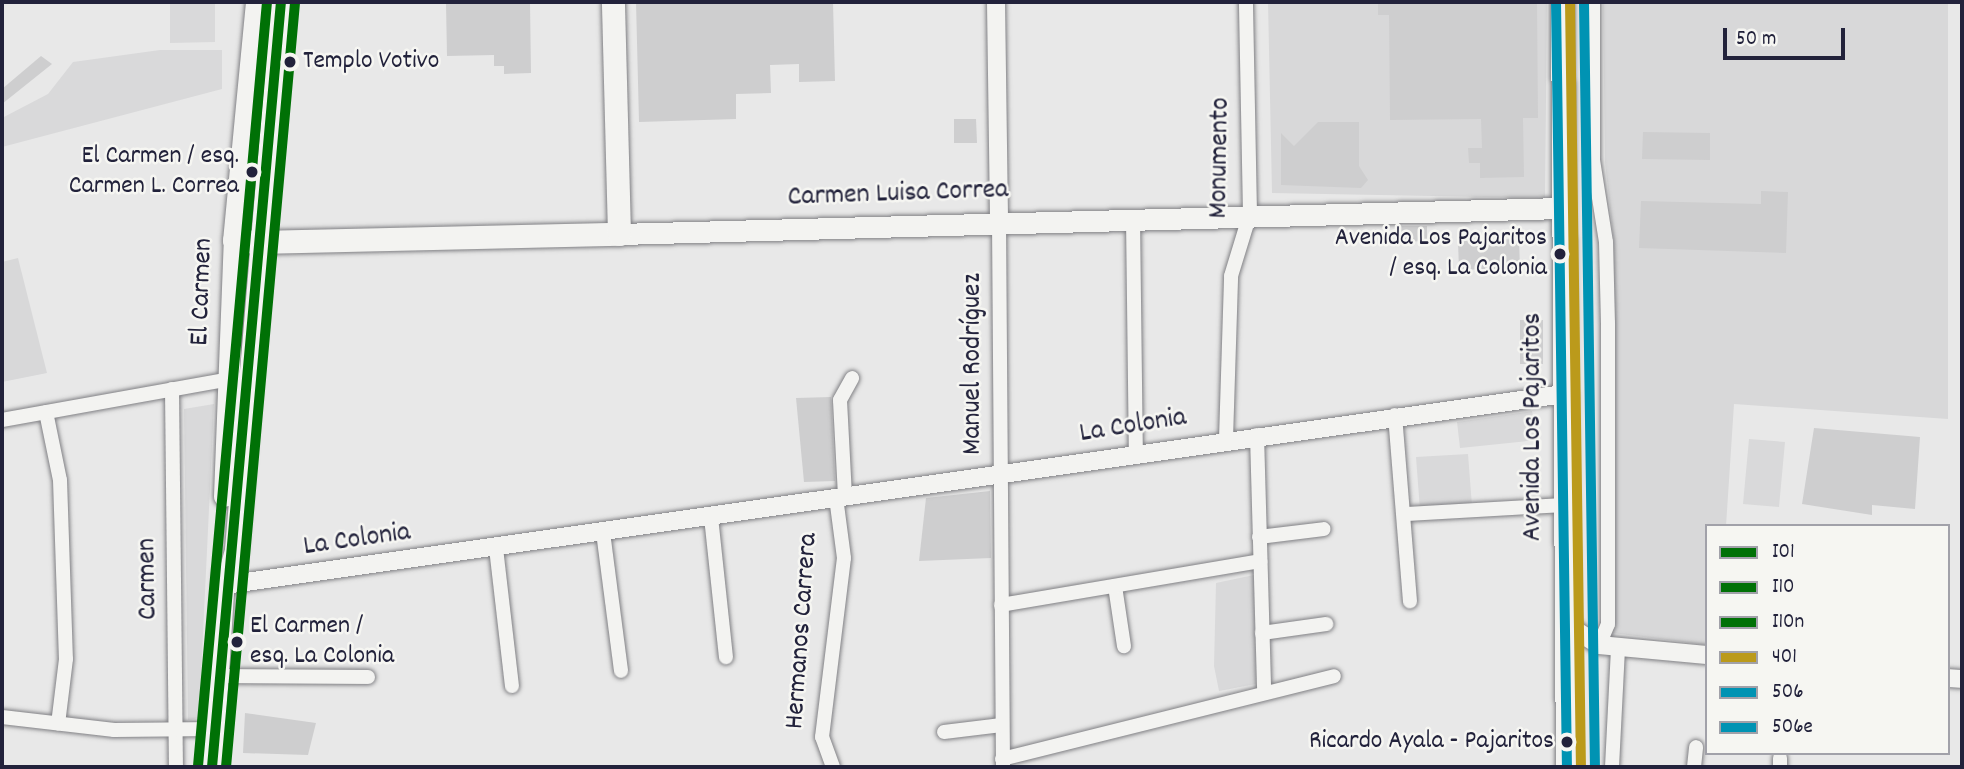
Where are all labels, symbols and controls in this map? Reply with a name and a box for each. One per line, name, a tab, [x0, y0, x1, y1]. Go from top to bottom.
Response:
scale bar	[1726, 14, 1848, 58]
text: 50 m	[1736, 25, 1776, 55]
place label: Templo Votivo	[303, 46, 439, 78]
marker: Templo Votivo	[283, 55, 297, 69]
street label: Monumento	[1203, 97, 1239, 219]
place label: El Carmen / esq. Carmen L. Correa	[69, 141, 239, 202]
marker: El Carmen / esq. Carmen L. Correa	[245, 165, 259, 179]
street label: Carmen Luisa Correa	[787, 174, 1009, 216]
place label: Avenida Los Pajaritos / esq. La Colonia	[1335, 223, 1547, 284]
street label: El Carmen	[184, 238, 222, 346]
marker: Avenida Los Pajaritos / esq. La Colonia	[1553, 247, 1567, 261]
street label: Manuel Rodríguez	[957, 273, 991, 455]
street label: Avenida Los Pajaritos	[1517, 313, 1551, 541]
street label: La Colonia	[1077, 402, 1189, 452]
street label: La Colonia	[301, 517, 413, 565]
legend	[1705, 524, 1950, 755]
street label: Hermanos Carrera	[779, 532, 827, 730]
street label: Carmen	[131, 538, 167, 620]
text: I01	[1772, 538, 1795, 568]
text: I10	[1772, 573, 1795, 603]
text: I10n	[1772, 608, 1804, 638]
place label: El Carmen / esq. La Colonia	[250, 611, 394, 672]
marker: El Carmen / esq. La Colonia	[230, 635, 244, 649]
text: 401	[1772, 643, 1797, 673]
text: 506	[1772, 678, 1803, 708]
text: 506e	[1772, 713, 1813, 743]
place label: Ricardo Ayala - Pajaritos	[1309, 726, 1554, 758]
marker: Ricardo Ayala - Pajaritos	[1560, 735, 1574, 749]

